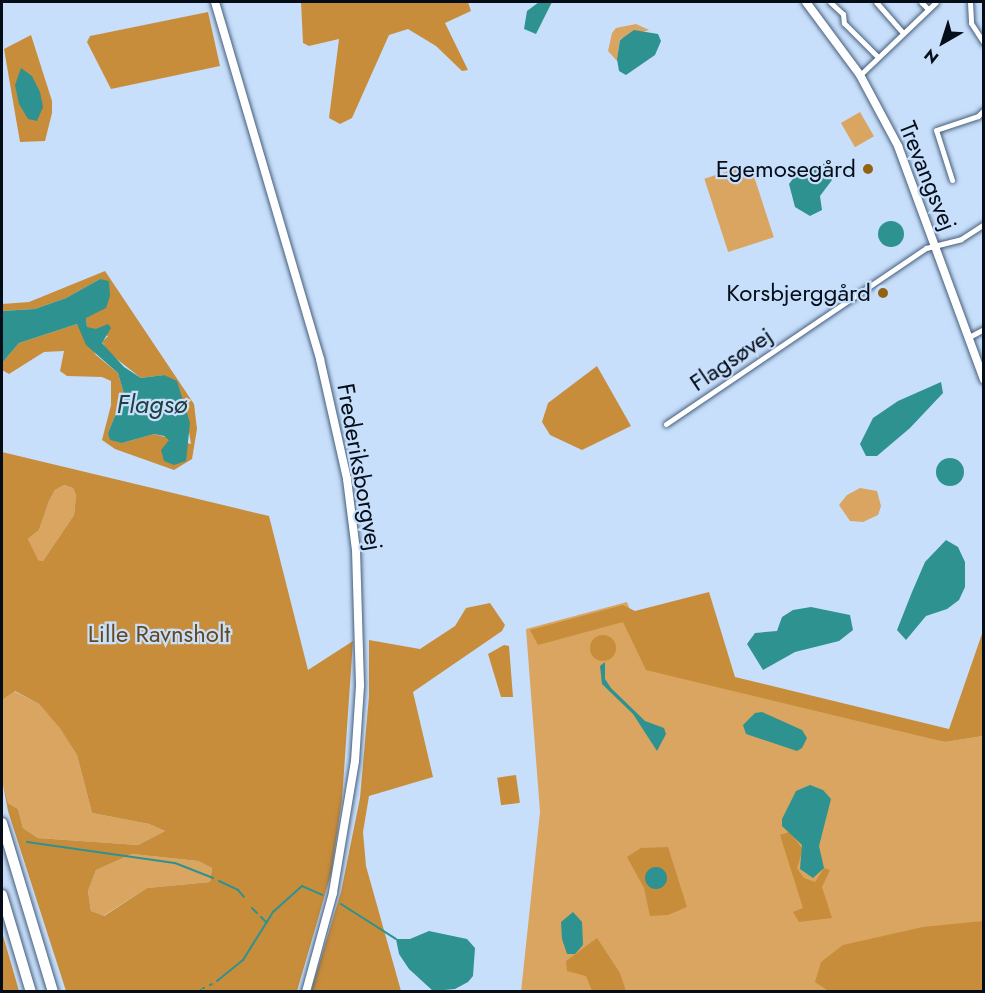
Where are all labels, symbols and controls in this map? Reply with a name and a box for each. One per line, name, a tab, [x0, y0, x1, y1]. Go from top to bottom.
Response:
north arrow	[913, 12, 973, 72]
text: N	[919, 43, 944, 69]
street label: Trevangsvej	[893, 117, 963, 235]
place label: Egemosegård	[716, 155, 856, 183]
marker: Egemosegård	[861, 162, 875, 176]
place label: Korsbjerggård	[726, 279, 871, 307]
marker: Korsbjerggård	[876, 286, 890, 300]
street label: Flagsøvej	[684, 321, 778, 397]
street label: Frederiksborgvej	[331, 381, 389, 553]
water label: Flagsø	[116, 389, 188, 421]
park label: Lille Ravnsholt	[88, 620, 230, 648]

